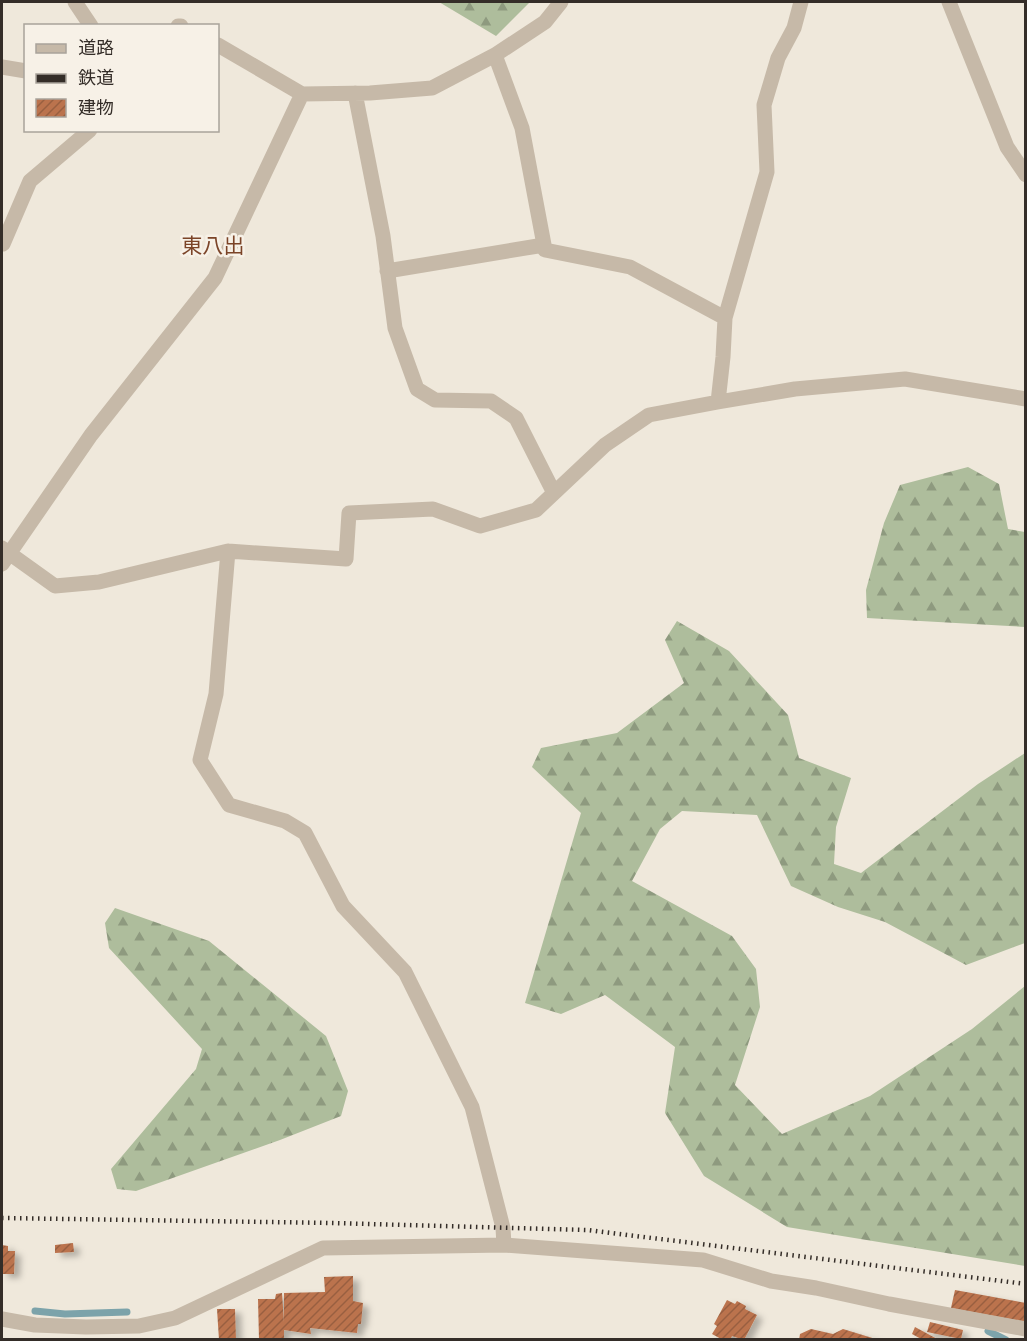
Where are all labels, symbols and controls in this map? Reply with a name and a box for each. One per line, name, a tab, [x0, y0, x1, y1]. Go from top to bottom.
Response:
legend	[24, 24, 219, 132]
text: 道路	[78, 36, 114, 61]
text: 鉄道	[78, 66, 114, 91]
text: 建物	[78, 96, 114, 121]
district label: 東八出	[182, 231, 245, 261]

